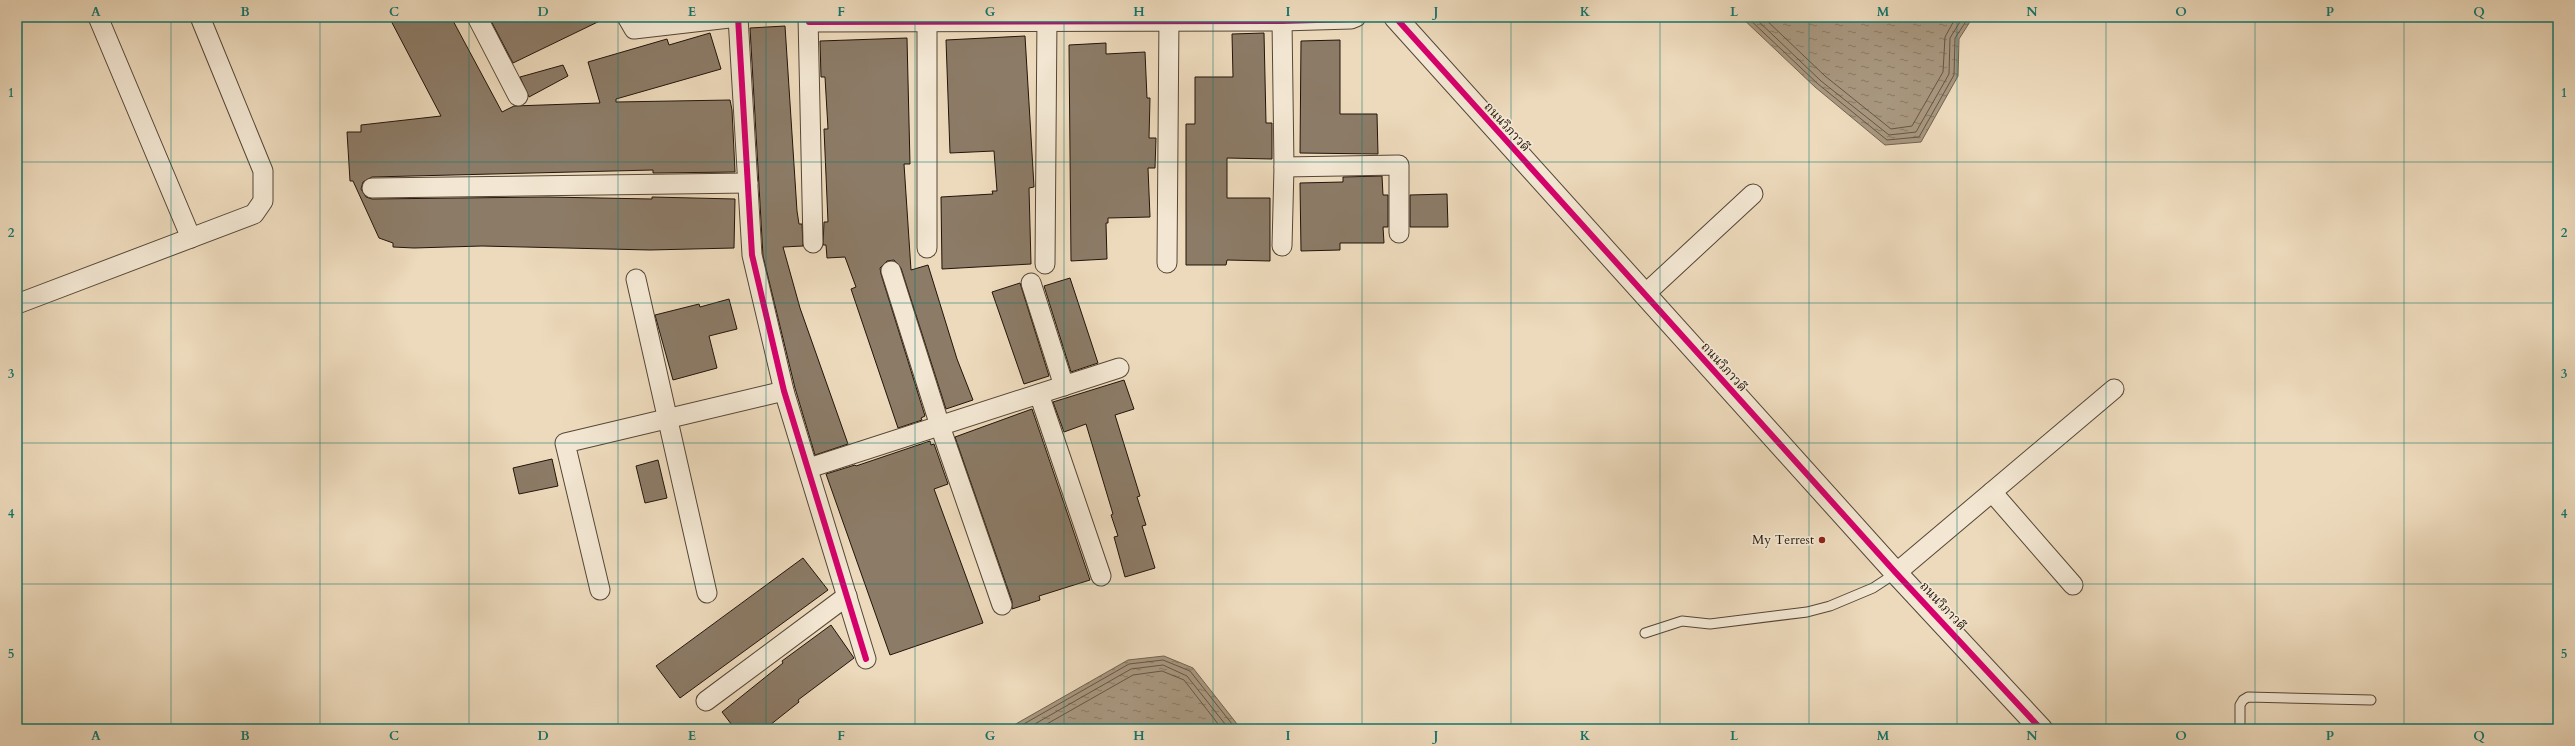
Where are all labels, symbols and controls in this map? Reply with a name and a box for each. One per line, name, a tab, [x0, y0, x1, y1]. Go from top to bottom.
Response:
text: A	[91, 3, 101, 21]
text: B	[240, 3, 250, 21]
text: C	[389, 3, 399, 21]
text: D	[537, 3, 549, 21]
text: E	[688, 3, 696, 21]
text: F	[837, 3, 845, 21]
text: G	[985, 3, 996, 21]
text: H	[1133, 3, 1145, 21]
text: I	[1285, 3, 1291, 21]
text: J	[1432, 3, 1439, 21]
text: K	[1580, 3, 1591, 21]
text: L	[1730, 3, 1739, 21]
text: M	[1877, 3, 1890, 21]
text: N	[2026, 3, 2038, 21]
text: O	[2175, 3, 2187, 21]
text: P	[2326, 3, 2334, 21]
text: Q	[2473, 3, 2485, 21]
text: 1	[8, 84, 14, 102]
text: 1	[2561, 84, 2567, 102]
street label: ถนนวิภาวดี	[1480, 98, 1534, 156]
text: 2	[8, 224, 15, 242]
text: 2	[2561, 224, 2568, 242]
street label: ถนนวิภาวดี	[1697, 338, 1751, 396]
text: 3	[8, 365, 15, 383]
text: 3	[2561, 365, 2568, 383]
text: 4	[8, 505, 15, 523]
text: 4	[2561, 505, 2568, 523]
place label: My Terrest	[1752, 531, 1814, 549]
marker: My Terrest	[1817, 535, 1827, 545]
street label: ถนนวิภาวดี	[1916, 578, 1970, 634]
text: 5	[8, 645, 14, 663]
text: 5	[2561, 645, 2567, 663]
text: A	[91, 727, 101, 745]
text: B	[240, 727, 250, 745]
text: C	[389, 727, 399, 745]
text: D	[537, 727, 549, 745]
text: E	[688, 727, 696, 745]
text: F	[837, 727, 845, 745]
text: G	[985, 727, 996, 745]
text: H	[1133, 727, 1145, 745]
text: I	[1285, 727, 1291, 745]
text: J	[1432, 727, 1439, 745]
text: K	[1580, 727, 1591, 745]
text: L	[1730, 727, 1739, 745]
text: M	[1877, 727, 1890, 745]
text: N	[2026, 727, 2038, 745]
text: O	[2175, 727, 2187, 745]
text: P	[2326, 727, 2334, 745]
text: Q	[2473, 727, 2485, 745]

